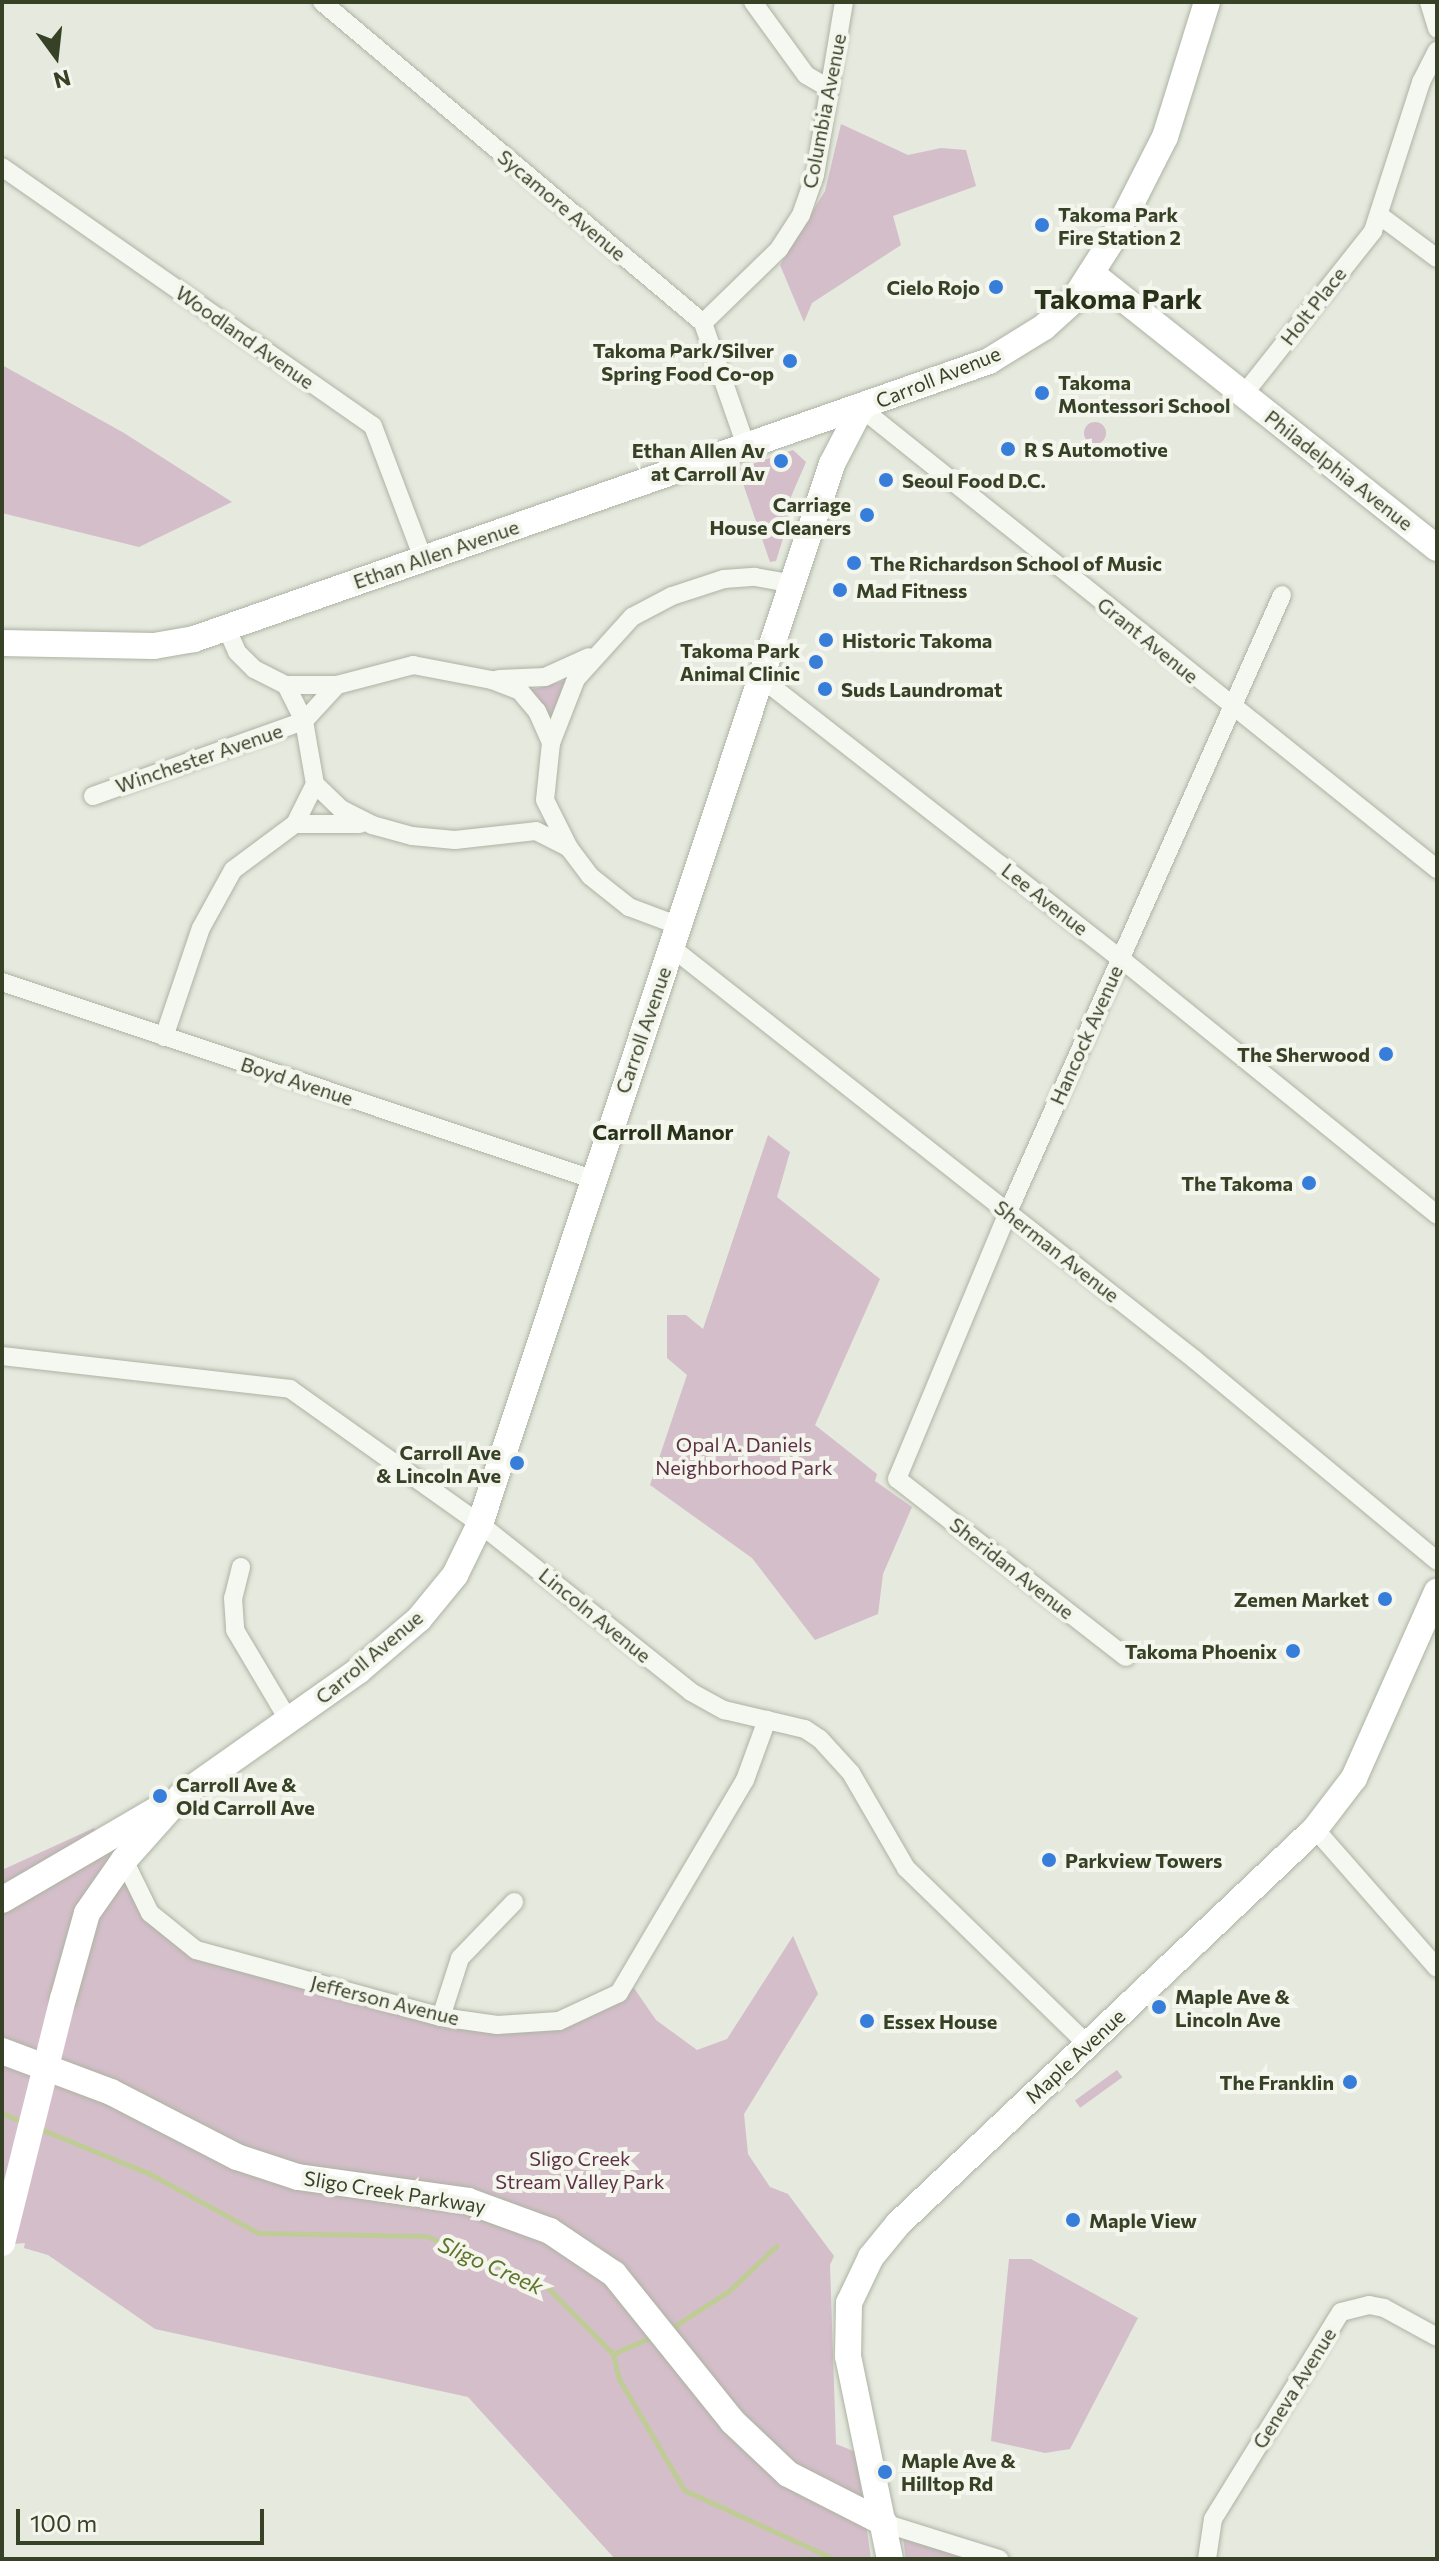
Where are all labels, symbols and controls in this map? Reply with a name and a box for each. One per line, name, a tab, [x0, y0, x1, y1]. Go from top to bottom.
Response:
north arrow	[16, 16, 96, 96]
street label: Columbia Avenue	[797, 32, 851, 190]
text: N	[51, 64, 74, 95]
street label: Sycamore Avenue	[493, 144, 631, 266]
place label: Takoma Park Fire Station 2	[1058, 202, 1181, 249]
marker: Takoma Park Fire Station 2	[1033, 216, 1051, 234]
street label: Holt Place	[1275, 262, 1351, 350]
place label: Cielo Rojo	[886, 275, 980, 299]
marker: Cielo Rojo	[987, 278, 1005, 296]
street label: Woodland Avenue	[171, 280, 319, 394]
district label: Takoma Park	[1034, 281, 1202, 315]
place label: Takoma Park/Silver Spring Food Co-op	[593, 338, 774, 385]
street label: Carroll Avenue	[872, 341, 1004, 413]
marker: Takoma Park/Silver Spring Food Co-op	[781, 352, 799, 370]
place label: Takoma Montessori School	[1058, 370, 1230, 417]
marker: Takoma Montessori School	[1033, 384, 1051, 402]
street label: Philadelphia Avenue	[1260, 405, 1418, 535]
place label: R S Automotive	[1024, 437, 1168, 461]
place label: Ethan Allen Av at Carroll Av	[632, 438, 765, 485]
marker: R S Automotive	[999, 440, 1017, 458]
marker: Ethan Allen Av at Carroll Av	[772, 452, 790, 470]
place label: Seoul Food D.C.	[902, 468, 1046, 492]
marker: Seoul Food D.C.	[877, 471, 895, 489]
place label: Carriage House Cleaners	[709, 492, 851, 539]
marker: Carriage House Cleaners	[858, 506, 876, 524]
street label: Ethan Allen Avenue	[350, 514, 522, 594]
place label: The Richardson School of Music	[870, 551, 1162, 575]
marker: The Richardson School of Music	[845, 554, 863, 572]
place label: Mad Fitness	[856, 578, 967, 602]
marker: Mad Fitness	[831, 581, 849, 599]
street label: Grant Avenue	[1093, 592, 1203, 688]
place label: Historic Takoma	[842, 628, 992, 652]
marker: Historic Takoma	[817, 631, 835, 649]
place label: Takoma Park Animal Clinic	[680, 638, 800, 685]
marker: Takoma Park Animal Clinic	[807, 653, 825, 671]
place label: Suds Laundromat	[841, 677, 1002, 701]
marker: Suds Laundromat	[816, 680, 834, 698]
street label: Winchester Avenue	[112, 718, 286, 798]
street label: Lee Avenue	[997, 858, 1093, 940]
street label: Hancock Avenue	[1045, 962, 1127, 1108]
street label: Carroll Avenue	[610, 963, 676, 1097]
place label: The Sherwood	[1237, 1042, 1370, 1066]
marker: The Sherwood	[1377, 1045, 1395, 1063]
street label: Boyd Avenue	[238, 1052, 356, 1110]
district label: Carroll Manor	[592, 1119, 734, 1145]
place label: The Takoma	[1181, 1171, 1293, 1195]
marker: The Takoma	[1300, 1174, 1318, 1192]
street label: Sherman Avenue	[990, 1195, 1124, 1307]
park label: Opal A. Daniels Neighborhood Park	[655, 1433, 833, 1480]
place label: Carroll Ave & Lincoln Ave	[376, 1440, 501, 1487]
marker: Carroll Ave & Lincoln Ave	[508, 1454, 526, 1472]
street label: Sheridan Avenue	[945, 1512, 1079, 1624]
street label: Lincoln Avenue	[534, 1563, 656, 1667]
place label: Zemen Market	[1234, 1587, 1369, 1611]
marker: Zemen Market	[1376, 1590, 1394, 1608]
street label: Carroll Avenue	[311, 1605, 427, 1709]
place label: Takoma Phoenix	[1125, 1639, 1277, 1663]
marker: Takoma Phoenix	[1284, 1642, 1302, 1660]
place label: Carroll Ave & Old Carroll Ave	[176, 1772, 315, 1819]
marker: Carroll Ave & Old Carroll Ave	[151, 1787, 169, 1805]
place label: Parkview Towers	[1065, 1848, 1222, 1872]
marker: Parkview Towers	[1040, 1851, 1058, 1869]
street label: Jefferson Avenue	[308, 1970, 462, 2030]
place label: Maple Ave & Lincoln Ave	[1175, 1984, 1290, 2031]
marker: Maple Ave & Lincoln Ave	[1150, 1998, 1168, 2016]
street label: Maple Avenue	[1020, 2004, 1130, 2108]
place label: Essex House	[883, 2009, 997, 2033]
marker: Essex House	[858, 2012, 876, 2030]
place label: The Franklin	[1220, 2070, 1334, 2094]
marker: The Franklin	[1341, 2073, 1359, 2091]
park label: Sligo Creek Stream Valley Park	[495, 2147, 665, 2194]
street label: Sligo Creek Parkway	[302, 2166, 488, 2218]
place label: Maple View	[1089, 2208, 1197, 2232]
marker: Maple View	[1064, 2211, 1082, 2229]
water label: Sligo Creek	[435, 2230, 547, 2300]
street label: Geneva Avenue	[1247, 2323, 1341, 2453]
place label: Maple Ave & Hilltop Rd	[901, 2448, 1016, 2495]
marker: Maple Ave & Hilltop Rd	[876, 2463, 894, 2481]
scale bar	[20, 2493, 268, 2543]
text: 100 m	[30, 2508, 97, 2537]

